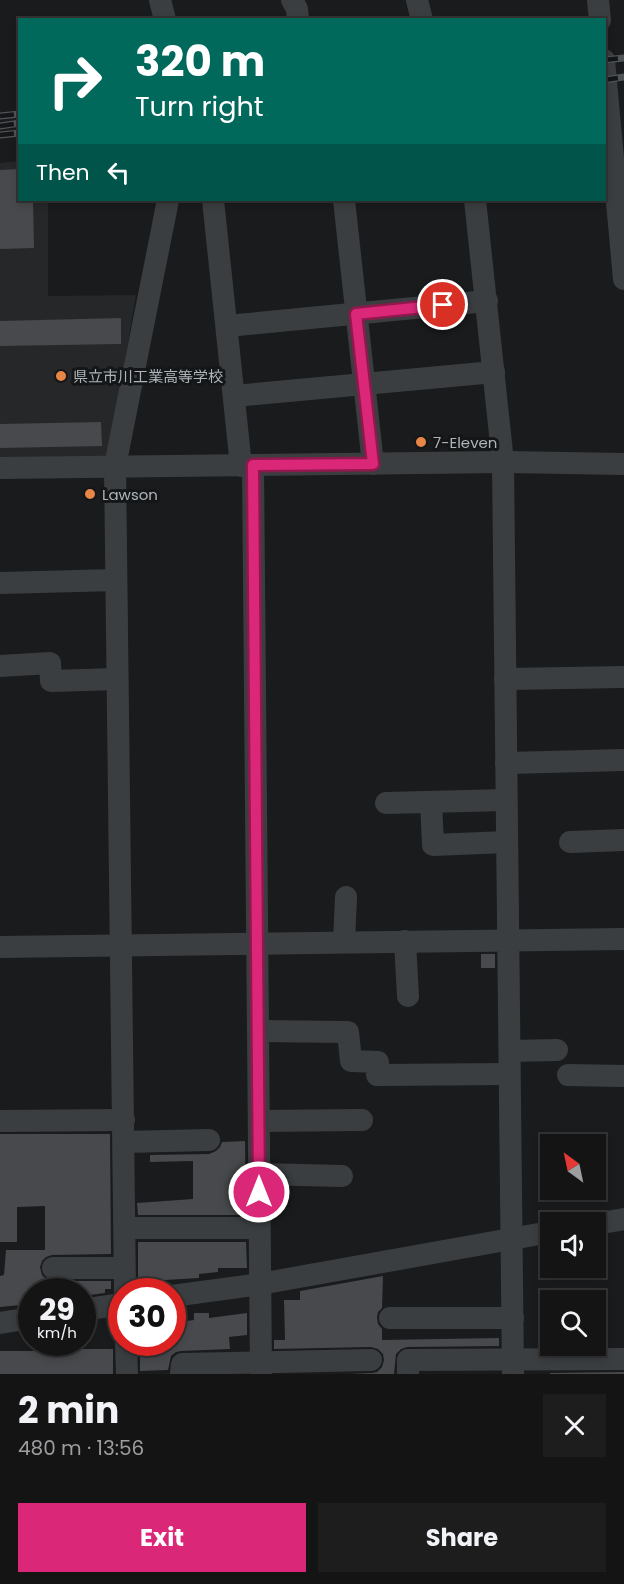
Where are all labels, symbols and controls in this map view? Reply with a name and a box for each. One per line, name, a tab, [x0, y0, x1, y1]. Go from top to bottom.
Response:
text: 320 m	[135, 32, 265, 91]
icon: right	[36, 42, 114, 120]
text: Turn right	[135, 88, 264, 125]
icon: left	[102, 156, 135, 189]
text: Then	[36, 157, 90, 188]
pin	[417, 279, 468, 330]
icon: arrive	[426, 288, 459, 321]
place label: 県立市川工業高等学校	[73, 366, 223, 387]
marker: 県立市川工業高等学校	[54, 369, 68, 383]
place label: 7-Eleven	[433, 432, 497, 453]
marker: 7-Eleven	[414, 435, 428, 449]
place label: Lawson	[102, 484, 158, 505]
marker: Lawson	[83, 487, 97, 501]
north arrow	[540, 1134, 606, 1200]
map controls	[540, 1134, 606, 1356]
position arrow	[227, 1160, 291, 1224]
button: sound	[540, 1212, 606, 1278]
speed limit sign: 30	[108, 1278, 186, 1356]
text: 29	[39, 1288, 75, 1331]
button: search	[540, 1290, 606, 1356]
text: km/h	[37, 1322, 77, 1343]
text: 2 min	[18, 1385, 119, 1436]
button: close	[543, 1394, 606, 1457]
text: 480 m · 13:56	[18, 1434, 144, 1462]
button: Exit	[18, 1503, 306, 1572]
button: Share	[318, 1503, 606, 1572]

